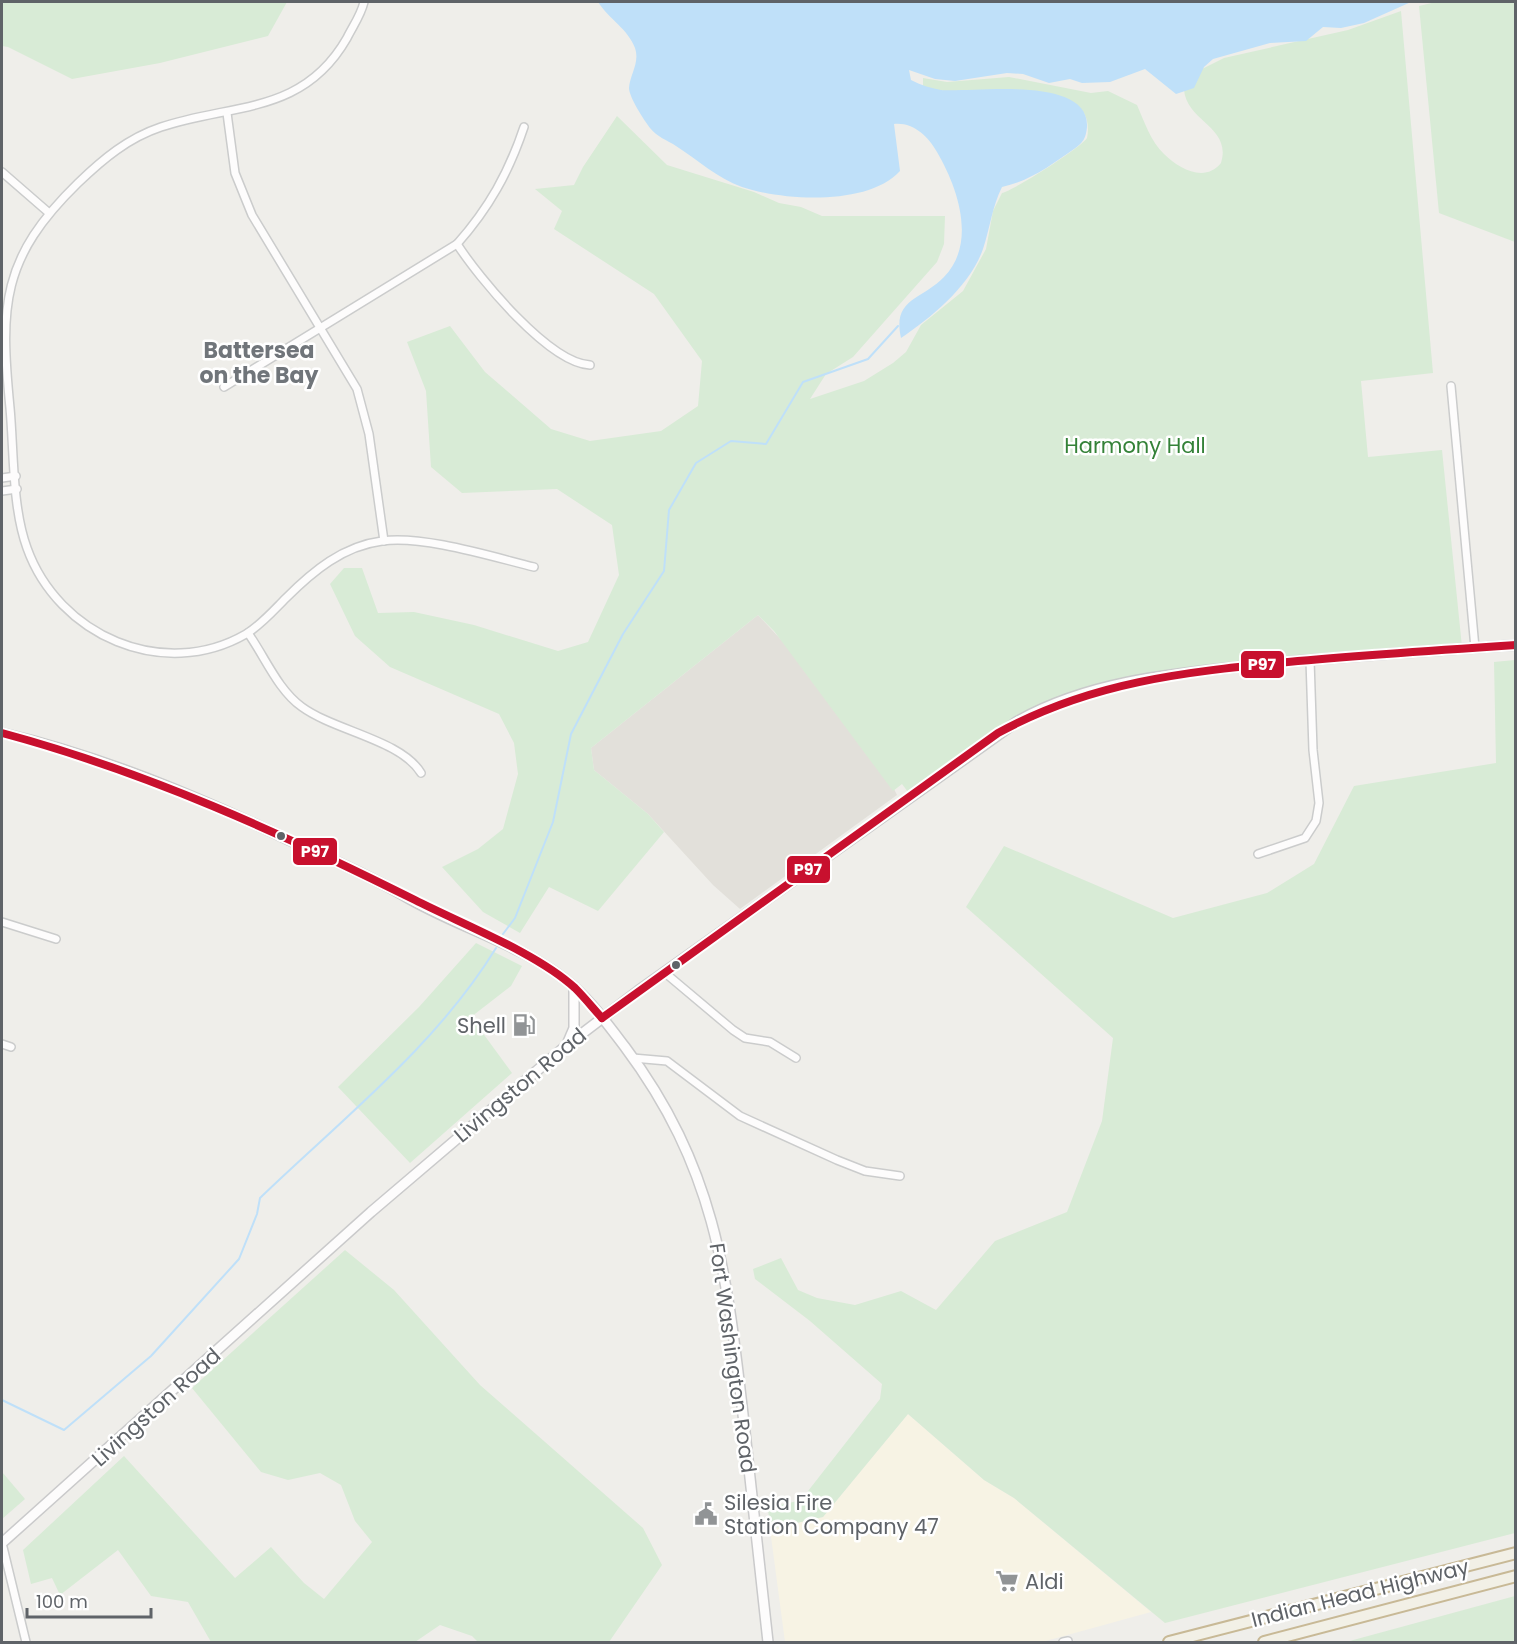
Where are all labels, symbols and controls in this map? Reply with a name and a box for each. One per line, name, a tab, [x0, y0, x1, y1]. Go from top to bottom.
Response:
district label: Battersea on the Bay	[200, 335, 319, 391]
park label: Harmony Hall	[1064, 431, 1206, 460]
line badge: P97	[1240, 650, 1285, 679]
text: P97	[1248, 653, 1277, 676]
unlabelled marker	[275, 830, 287, 842]
line badge: P97	[292, 837, 338, 866]
text: P97	[301, 840, 330, 863]
line badge: P97	[786, 855, 831, 884]
text: P97	[794, 858, 823, 881]
unlabelled marker	[670, 959, 682, 971]
place label: Shell	[457, 1011, 506, 1040]
fuel station icon: Shell	[511, 1012, 537, 1038]
street label: Livingston Road	[448, 1021, 592, 1149]
street label: Fort Washington Road	[703, 1241, 763, 1475]
street label: Livingston Road	[85, 1341, 227, 1473]
place label: Silesia Fire Station Company 47	[724, 1488, 939, 1541]
public building icon: Silesia Fire Station Company 47	[693, 1501, 719, 1527]
street label: Indian Head Highway	[1248, 1552, 1472, 1634]
place label: Aldi	[1025, 1567, 1064, 1596]
supermarket icon: Aldi	[994, 1568, 1020, 1594]
scale bar	[27, 1581, 152, 1619]
text: 100 m	[36, 1589, 88, 1614]

